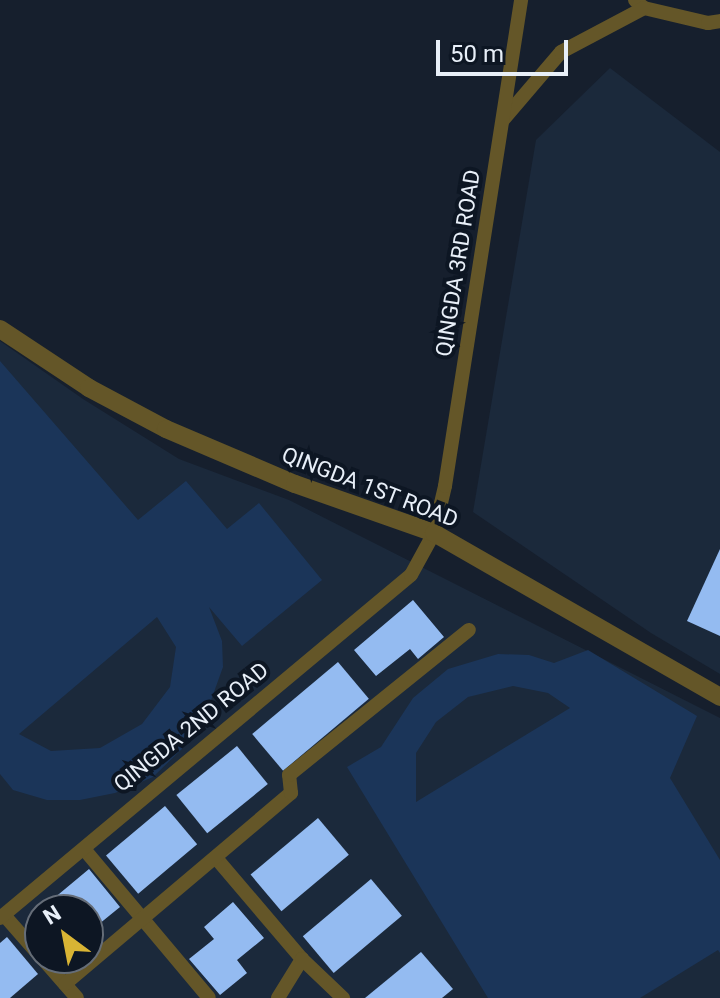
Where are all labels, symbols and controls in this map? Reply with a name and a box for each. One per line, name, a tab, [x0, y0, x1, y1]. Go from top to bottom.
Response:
scale bar	[440, 24, 572, 74]
text: 50 m	[450, 40, 504, 68]
street label: QINGDA 3RD ROAD	[430, 168, 486, 358]
street label: QINGDA 1ST ROAD	[278, 441, 462, 533]
street label: QINGDA 2ND ROAD	[108, 657, 274, 797]
north arrow	[24, 894, 104, 974]
text: N	[39, 900, 65, 930]

